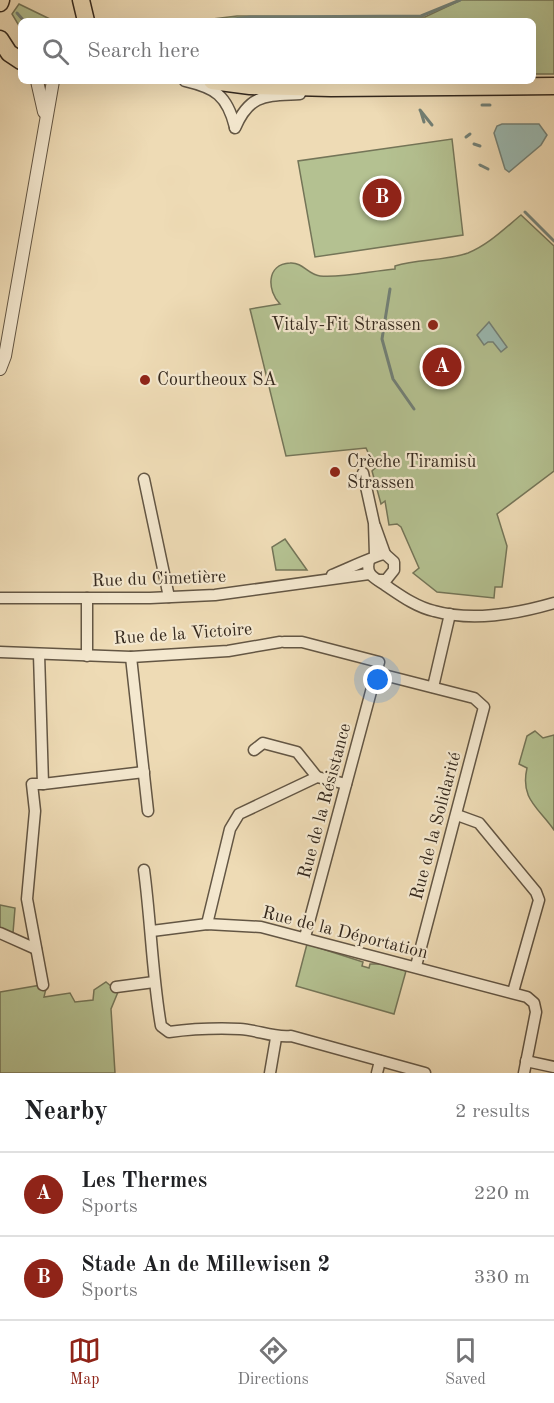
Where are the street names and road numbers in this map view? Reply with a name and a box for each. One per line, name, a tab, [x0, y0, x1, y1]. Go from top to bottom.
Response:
street label: Rue du Cimetière	[91, 568, 227, 590]
street label: Rue de la Victoire	[113, 620, 253, 648]
street label: Rue de la Résistance	[296, 721, 354, 881]
street label: Rue de la Solidarité	[408, 750, 464, 902]
street label: Rue de la Déportation	[260, 904, 430, 962]

